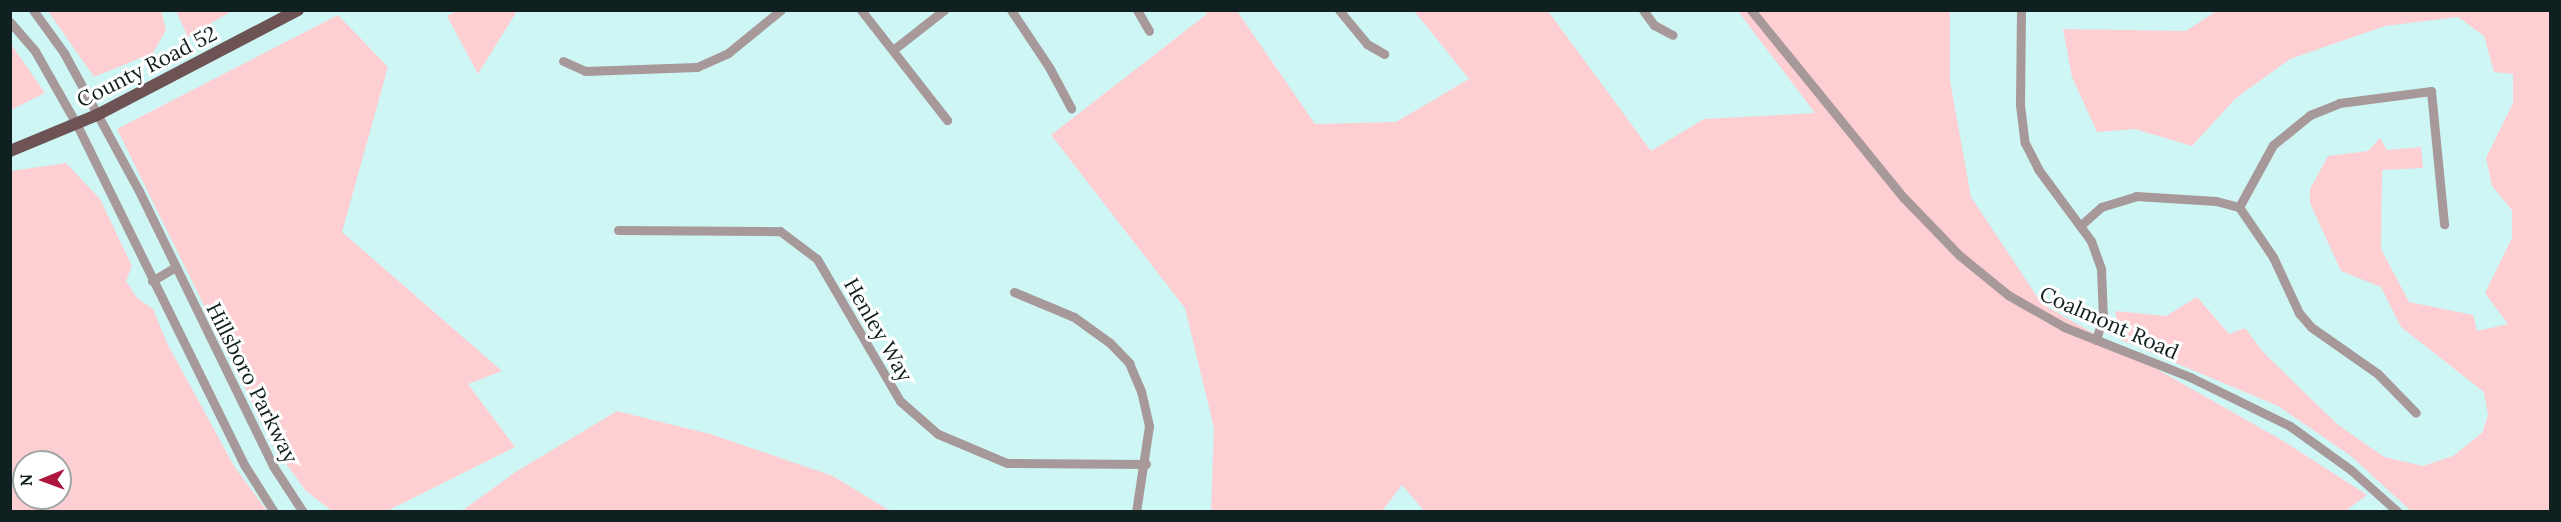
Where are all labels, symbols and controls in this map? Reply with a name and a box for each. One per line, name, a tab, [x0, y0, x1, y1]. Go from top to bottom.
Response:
street label: County Road 52	[73, 21, 221, 113]
street label: Henley Way	[838, 274, 918, 386]
street label: Coalmont Road	[2036, 281, 2182, 365]
street label: Hillsboro Parkway	[201, 299, 303, 467]
north arrow	[12, 450, 72, 510]
text: N	[16, 474, 36, 487]

